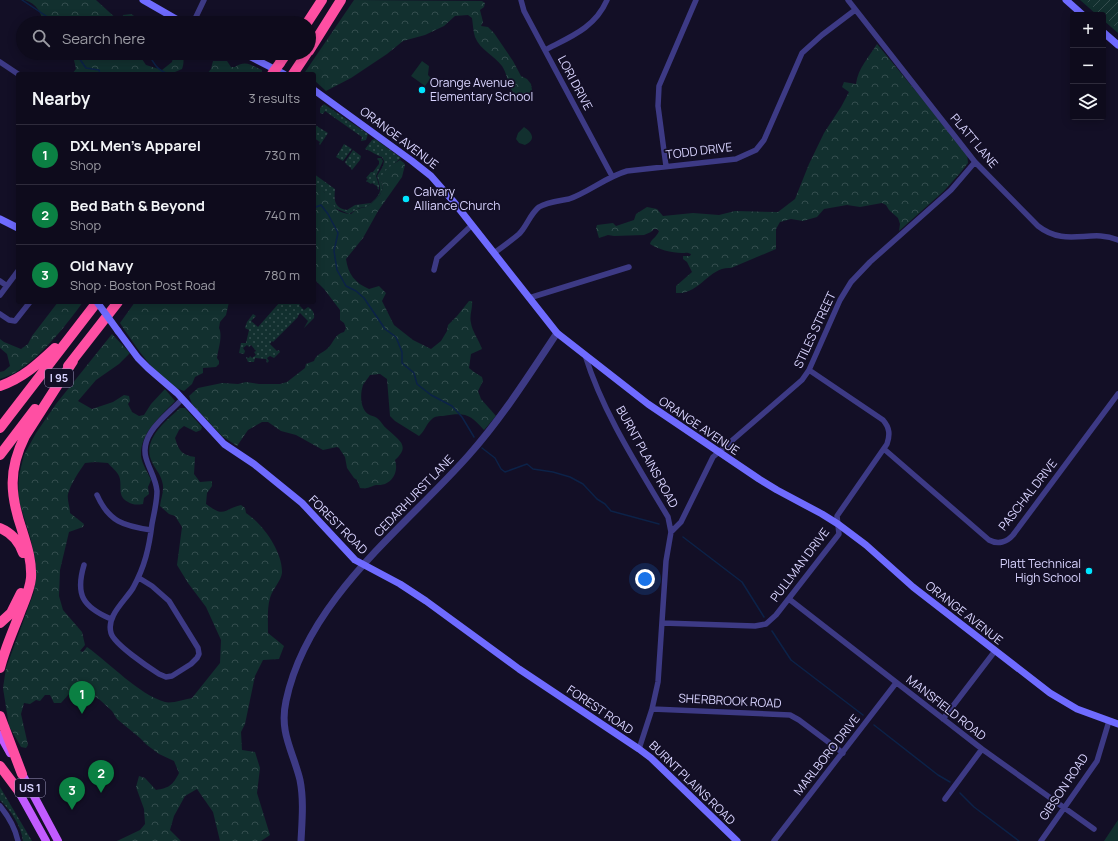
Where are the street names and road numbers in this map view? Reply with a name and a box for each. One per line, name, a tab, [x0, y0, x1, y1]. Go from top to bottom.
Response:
street label: LORI DRIVE	[554, 52, 597, 113]
street label: ORANGE AVENUE	[357, 102, 442, 173]
street label: PLATT LANE	[947, 110, 1002, 172]
street label: TODD DRIVE	[665, 138, 733, 163]
street label: STILES STREET	[789, 288, 840, 371]
road number: I 95	[45, 369, 73, 387]
street label: ORANGE AVENUE	[656, 392, 743, 459]
street label: BURNT PLAINS ROAD	[612, 403, 683, 511]
street label: CEDARHURST LANE	[370, 451, 457, 540]
street label: PASCHAL DRIVE	[994, 455, 1061, 534]
street label: FOREST ROAD	[305, 491, 372, 558]
street label: PULLMAN DRIVE	[766, 524, 833, 605]
street label: ORANGE AVENUE	[922, 577, 1007, 648]
street label: MANSFIELD ROAD	[903, 671, 990, 744]
street label: FOREST ROAD	[564, 681, 637, 738]
street label: SHERBROOK ROAD	[678, 689, 782, 712]
street label: MARLBORO DRIVE	[790, 710, 864, 799]
street label: BURNT PLAINS ROAD	[645, 737, 739, 828]
street label: GIBSON ROAD	[1035, 750, 1092, 823]
road number: US 1	[15, 779, 45, 797]

